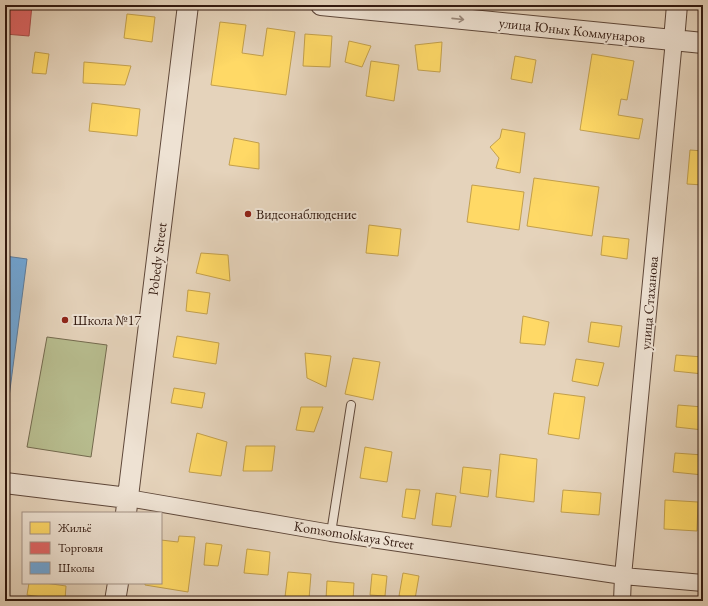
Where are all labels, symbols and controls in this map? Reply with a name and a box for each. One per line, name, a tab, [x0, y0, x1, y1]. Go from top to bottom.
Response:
street label: улица Юных Коммунаров	[498, 13, 646, 47]
one-way arrow	[451, 15, 464, 22]
place label: Видеонаблюдение	[256, 205, 357, 223]
marker: Видеонаблюдение	[243, 209, 253, 219]
street label: Pobedy Street	[144, 221, 170, 296]
street label: улица Стаханова	[636, 255, 662, 351]
place label: Школа №17	[73, 311, 141, 329]
marker: Школа №17	[60, 315, 70, 325]
legend	[22, 512, 162, 584]
street label: Komsomolskaya Street	[293, 517, 416, 553]
text: Жильё	[57, 520, 92, 536]
text: Торговля	[58, 540, 104, 556]
text: Школы	[58, 560, 95, 576]

